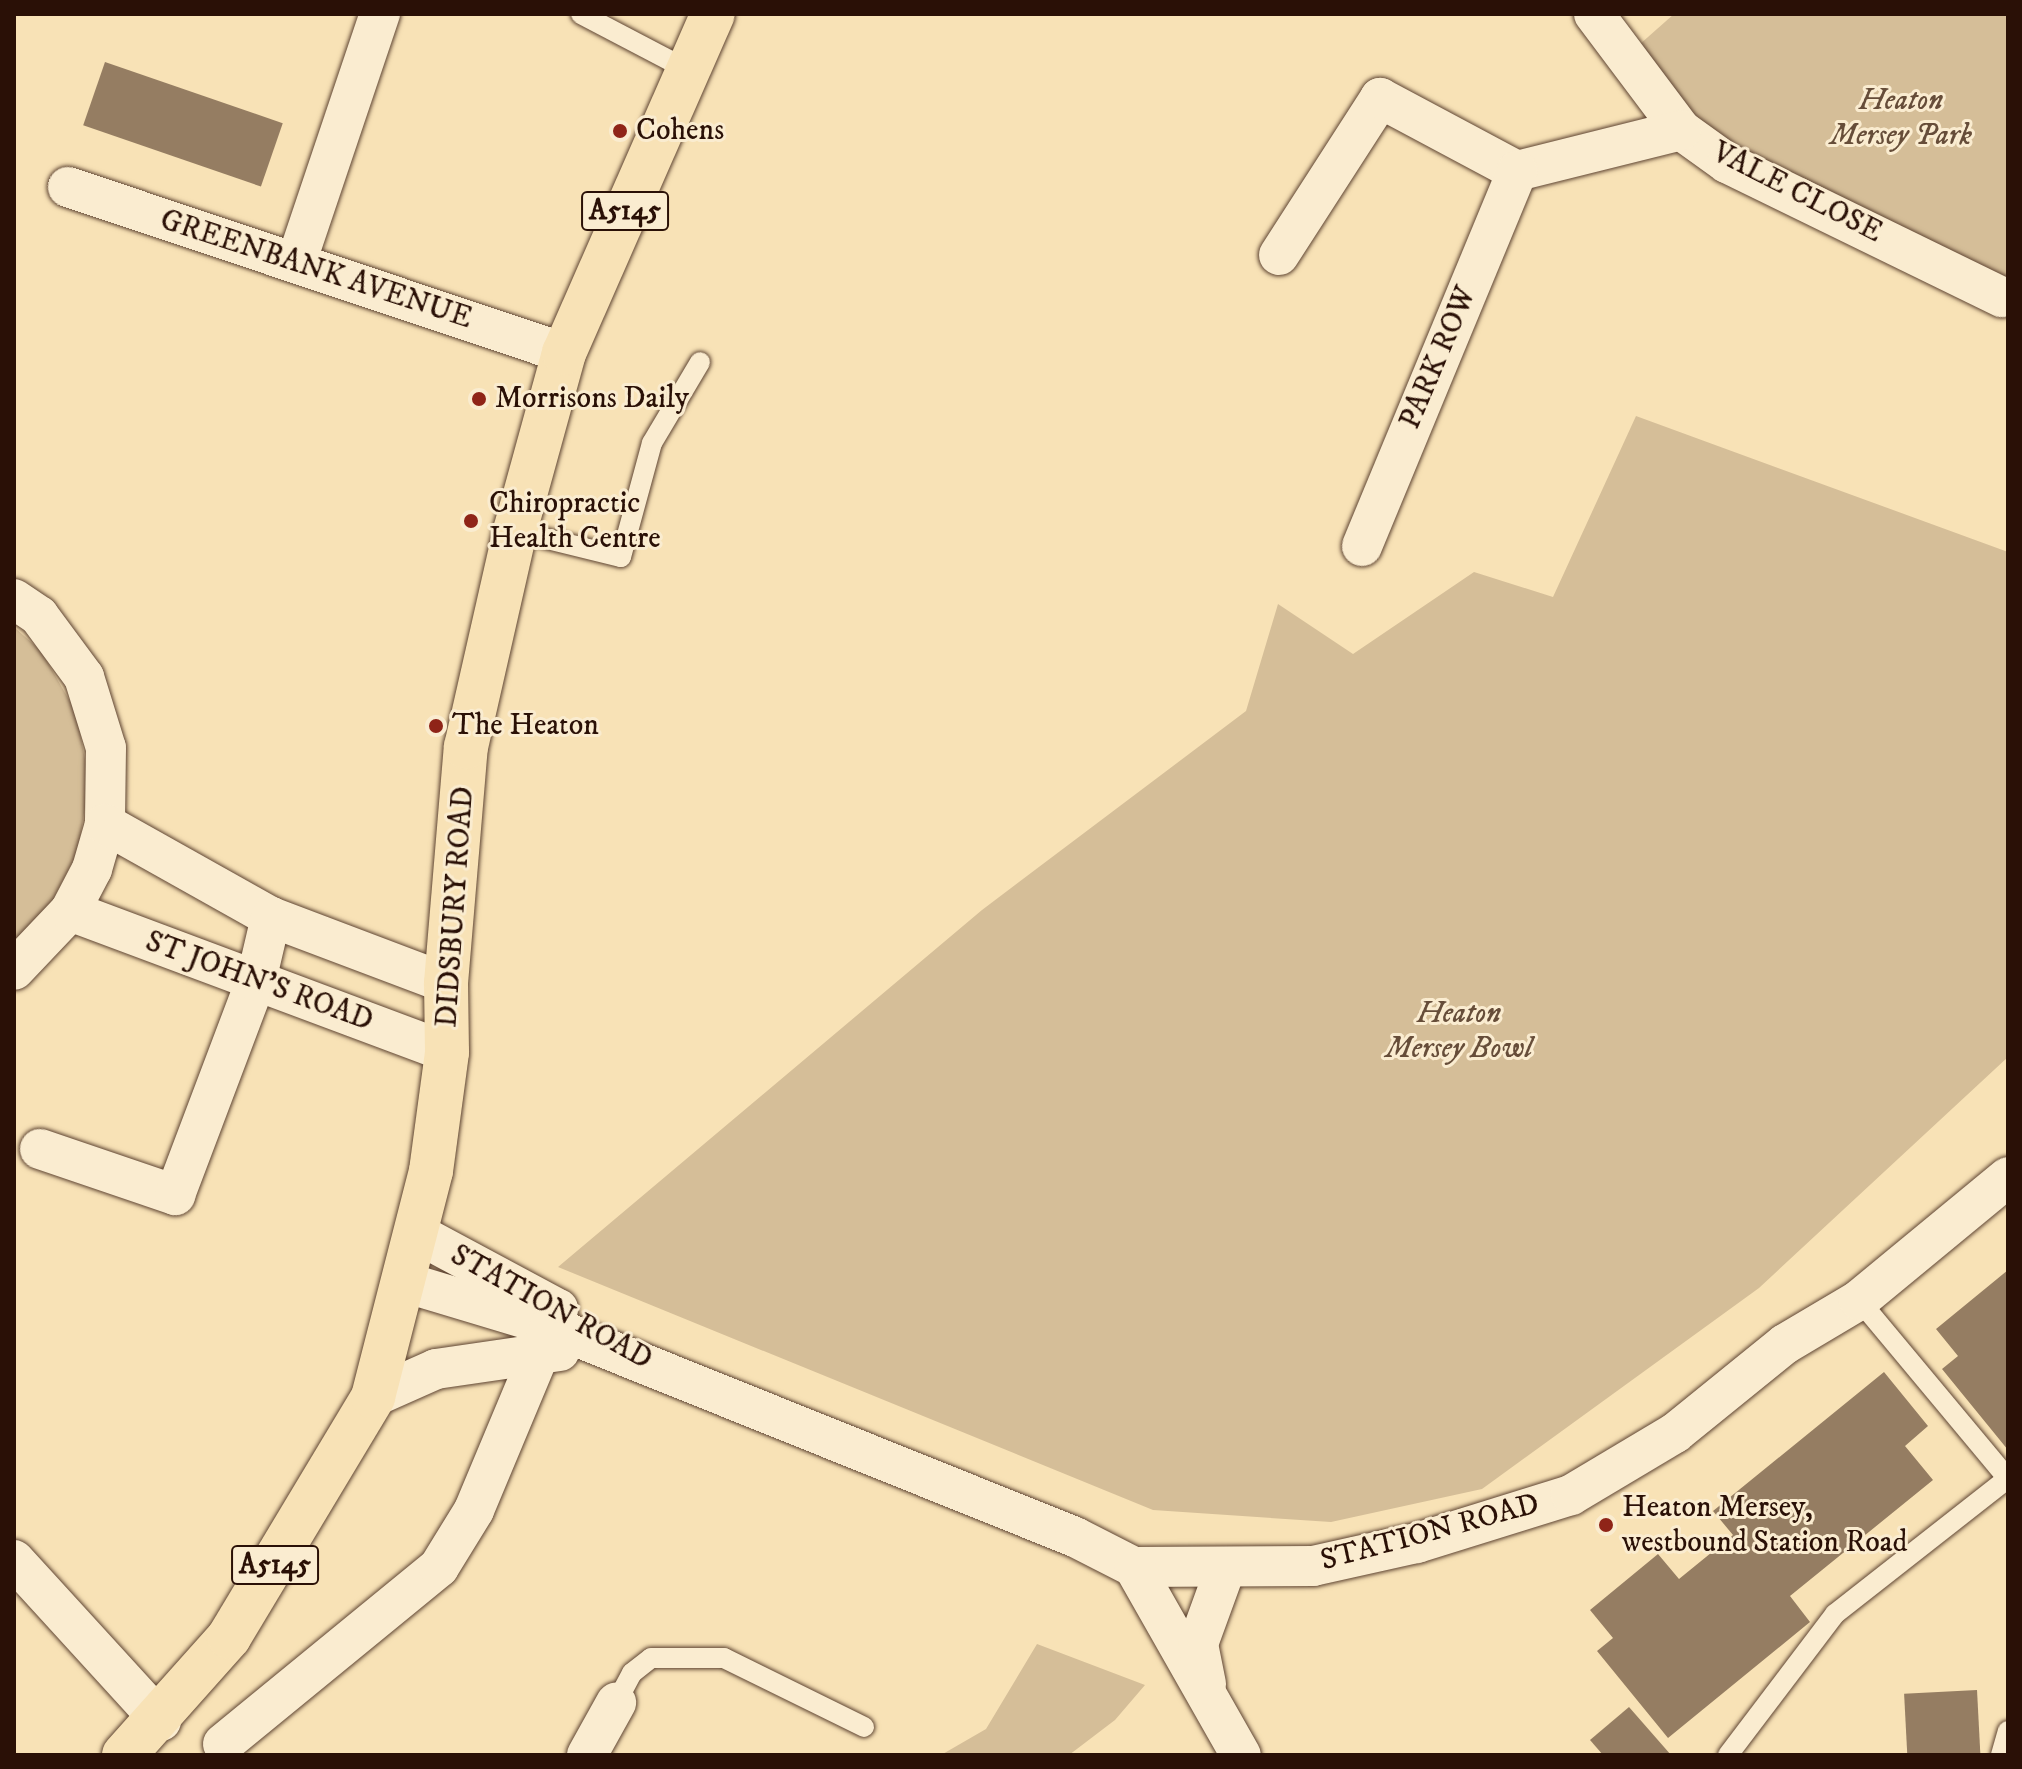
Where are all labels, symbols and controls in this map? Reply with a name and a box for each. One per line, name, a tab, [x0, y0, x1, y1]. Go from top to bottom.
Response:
park label: Heaton Mersey Park	[1830, 83, 1972, 154]
place label: Cohens	[636, 113, 724, 149]
marker: Cohens	[611, 122, 629, 140]
street label: VALE CLOSE	[1706, 135, 1888, 251]
road number: A5145	[581, 187, 669, 235]
street label: GREENBANK AVENUE	[156, 203, 476, 337]
street label: PARK ROW	[1393, 281, 1485, 435]
place label: Morrisons Daily	[495, 381, 689, 417]
marker: Morrisons Daily	[470, 390, 488, 408]
place label: Chiropractic Health Centre	[489, 486, 661, 556]
marker: Chiropractic Health Centre	[460, 510, 482, 532]
place label: The Heaton	[452, 708, 599, 744]
marker: The Heaton	[427, 717, 445, 735]
street label: DIDSBURY ROAD	[430, 785, 482, 1029]
street label: ST JOHN'S ROAD	[140, 924, 378, 1040]
park label: Heaton Mersey Bowl	[1385, 996, 1533, 1066]
street label: STATION ROAD	[444, 1238, 658, 1378]
street label: STATION ROAD	[1317, 1487, 1543, 1579]
place label: Heaton Mersey, westbound Station Road	[1622, 1490, 1908, 1560]
marker: Heaton Mersey, westbound Station Road	[1597, 1516, 1615, 1534]
road number: A5145	[231, 1541, 319, 1589]

